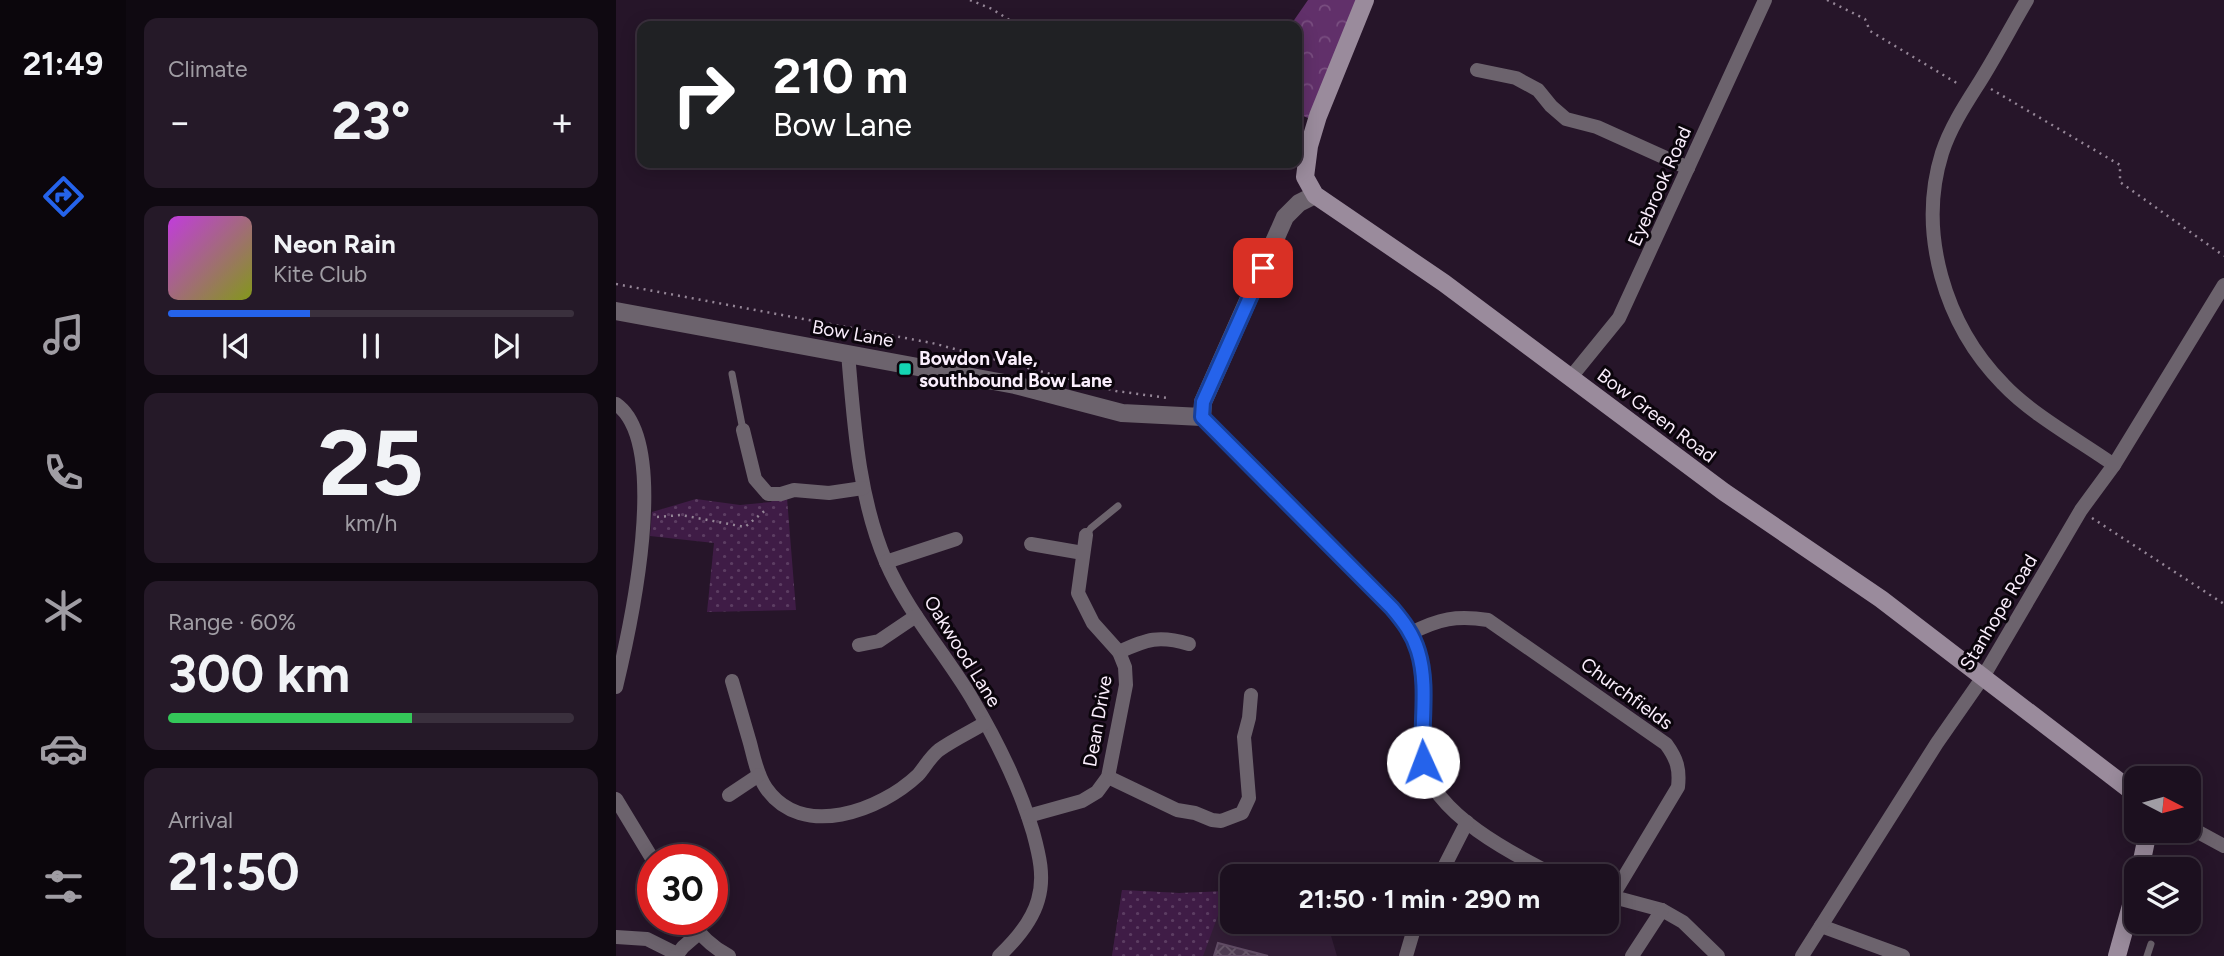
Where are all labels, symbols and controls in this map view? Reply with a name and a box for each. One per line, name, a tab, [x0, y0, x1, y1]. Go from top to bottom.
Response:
text: 21:49	[23, 45, 103, 83]
text: 210 m	[773, 46, 908, 105]
icon: right	[658, 49, 749, 140]
text: Climate	[168, 55, 247, 83]
text: 23°	[332, 90, 410, 152]
text: −	[168, 99, 192, 145]
text: +	[550, 99, 574, 145]
text: Bow Lane	[773, 106, 912, 144]
street label: Eyebrook Road	[1623, 123, 1696, 250]
icon: directions	[39, 172, 88, 221]
text: Neon Rain	[273, 228, 396, 260]
pin	[1233, 238, 1293, 298]
icon: arrive	[1244, 249, 1282, 287]
text: Kite Club	[273, 260, 367, 288]
icon: music	[39, 310, 88, 359]
street label: Bow Lane	[810, 315, 896, 352]
icon: previous	[217, 327, 255, 365]
icon: pause	[352, 327, 390, 365]
icon: next	[487, 327, 525, 365]
place label: Bowdon Vale, southbound Bow Lane	[919, 347, 1113, 392]
marker: Bowdon Vale, southbound Bow Lane	[897, 361, 913, 377]
street label: Bow Green Road	[1593, 363, 1721, 467]
text: 25	[318, 409, 424, 518]
icon: phone	[39, 448, 88, 497]
text: km/h	[345, 509, 397, 537]
street label: Stanhope Road	[1955, 550, 2042, 674]
icon: climate	[39, 586, 88, 635]
street label: Oakwood Lane	[919, 591, 1006, 711]
text: Range · 60%	[168, 608, 296, 636]
text: 300 km	[168, 643, 350, 705]
street label: Churchfields	[1576, 652, 1677, 735]
street label: Dean Drive	[1078, 674, 1117, 769]
icon: car	[39, 724, 88, 773]
position arrow	[1386, 725, 1460, 799]
north arrow	[2124, 766, 2202, 844]
map controls	[2124, 766, 2201, 934]
text: Arrival	[168, 806, 233, 834]
text: 21:50	[168, 841, 300, 903]
speed limit sign: 30	[637, 844, 728, 935]
button: layers	[2124, 857, 2201, 934]
icon: filters	[39, 862, 88, 911]
text: 21:50 · 1 min · 290 m	[1299, 883, 1540, 915]

